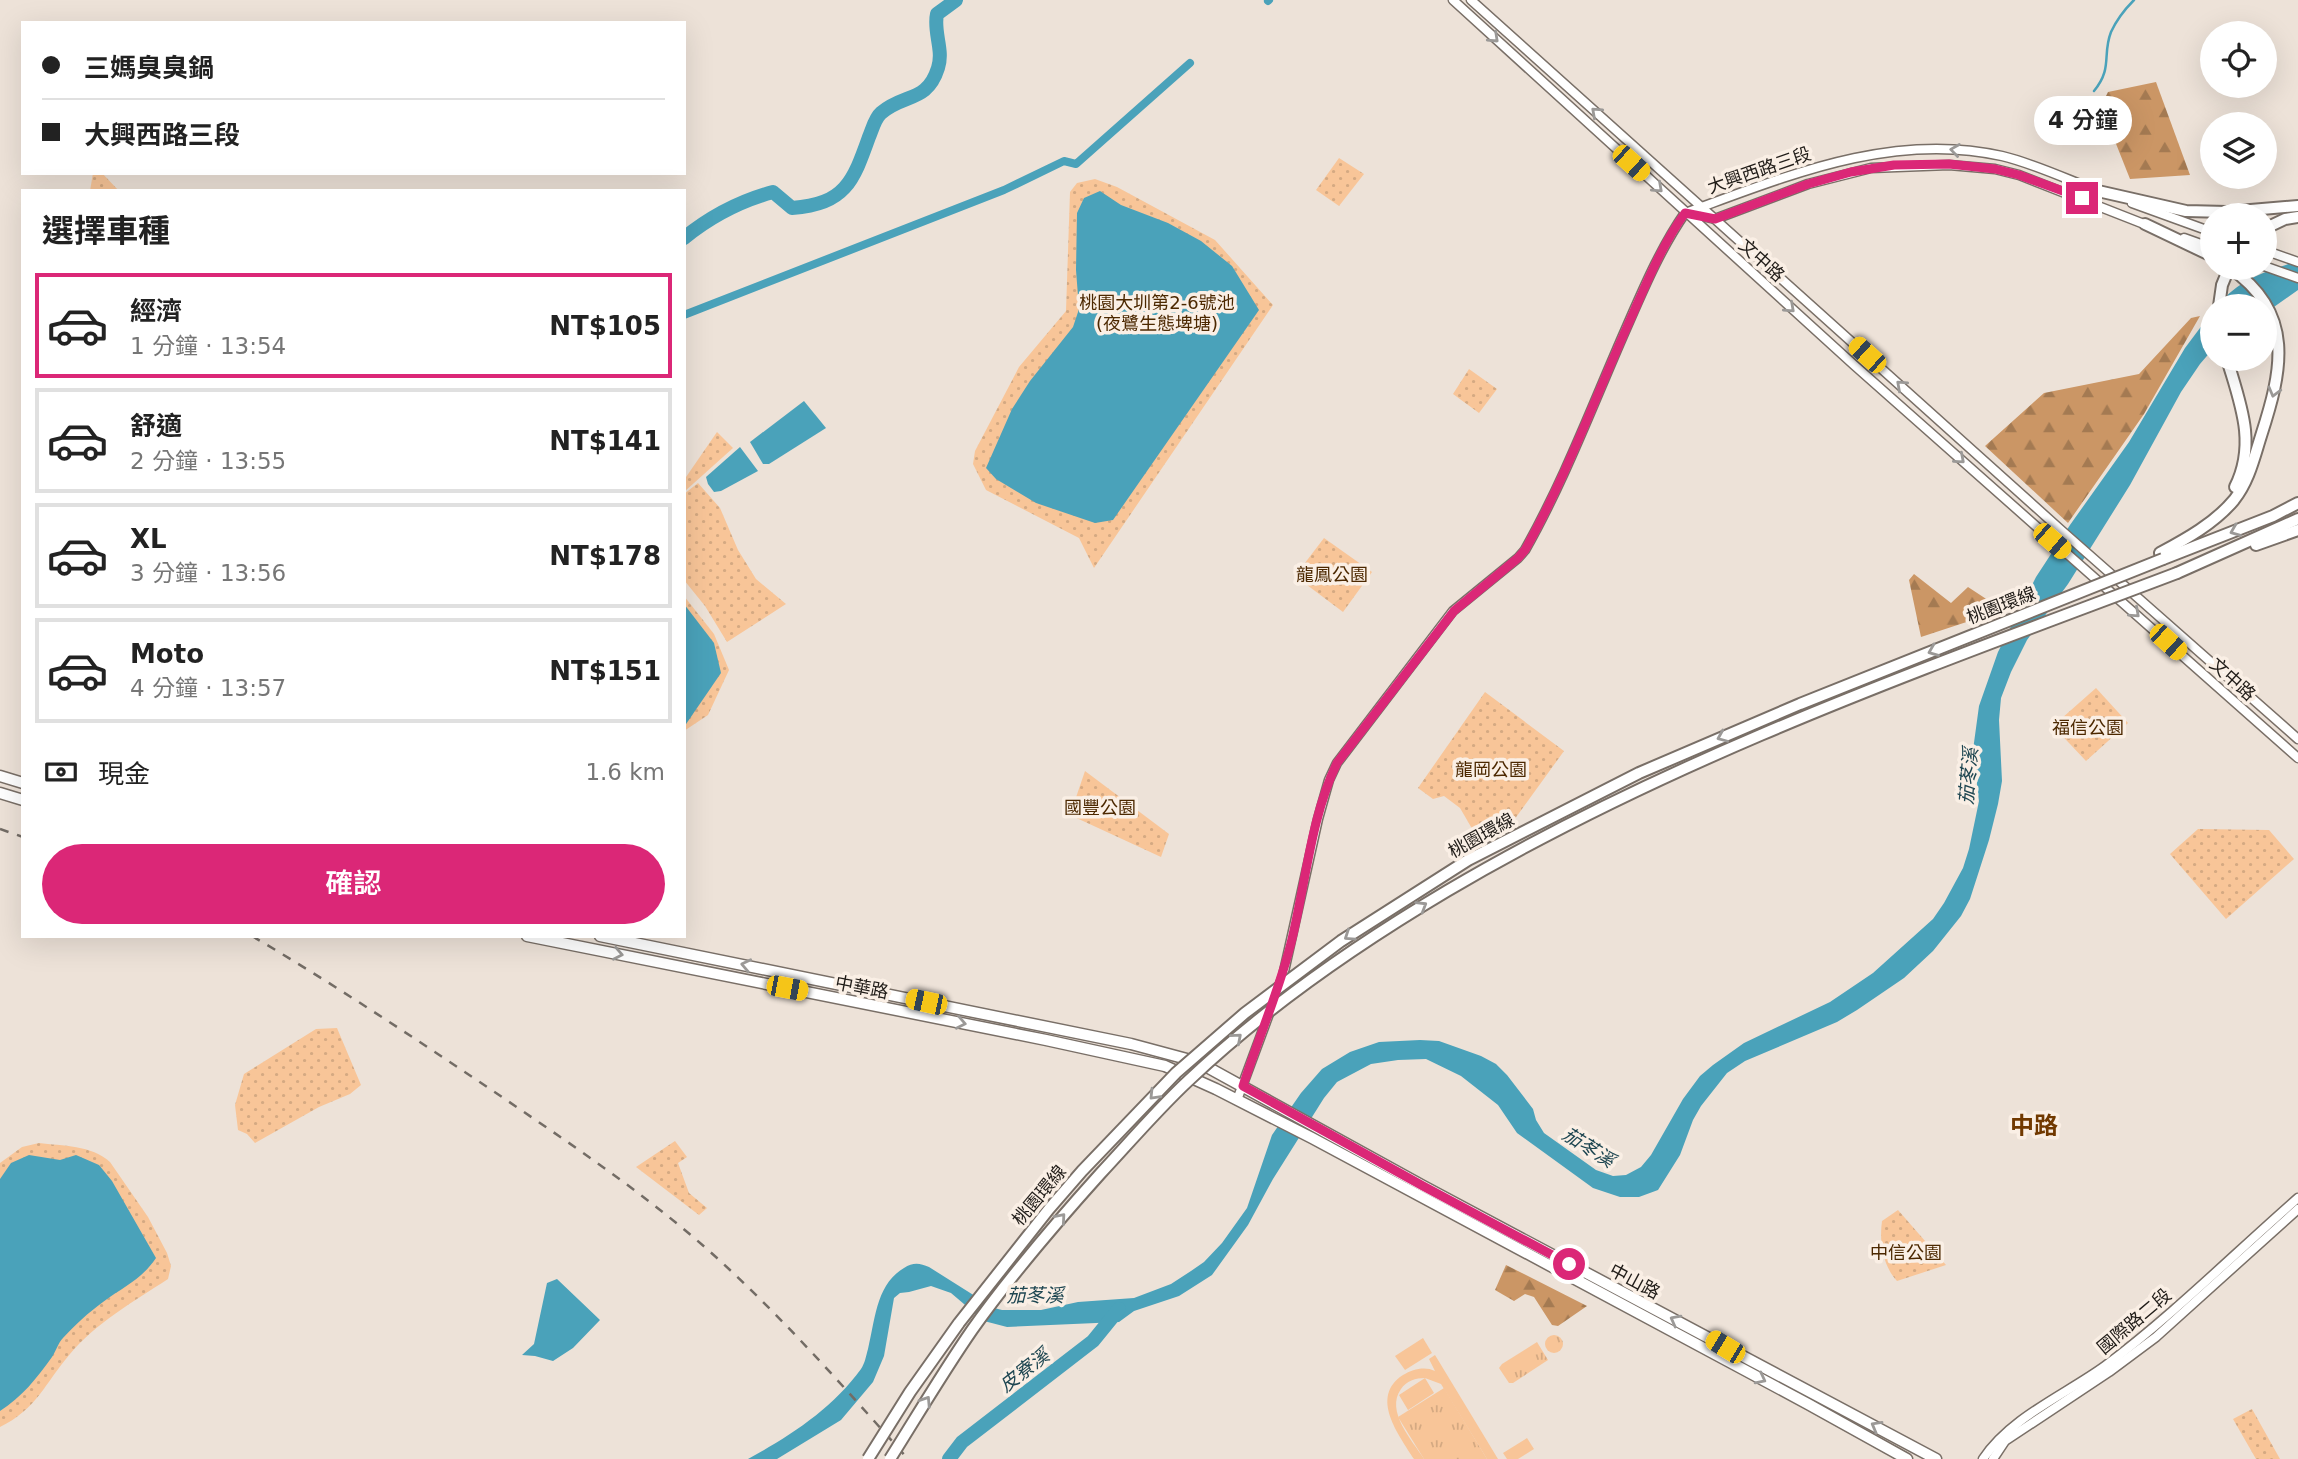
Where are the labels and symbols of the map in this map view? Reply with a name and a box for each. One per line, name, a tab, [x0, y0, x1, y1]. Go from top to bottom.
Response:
one-way arrow	[1486, 30, 1499, 43]
callout: 4 分鐘	[2033, 96, 2131, 146]
one-way arrow	[1591, 108, 1604, 121]
car	[1609, 141, 1654, 185]
street label: 大興西路三段	[1705, 142, 1813, 198]
one-way arrow	[1949, 143, 1961, 158]
one-way arrow	[1650, 180, 1663, 192]
route end	[2066, 182, 2098, 214]
street label: 文中路	[1735, 234, 1789, 286]
park label: 桃園大圳第2-6號池 (夜鷺生態埤塘)	[1079, 292, 1235, 334]
one-way arrow	[1782, 300, 1795, 312]
car	[1845, 333, 1890, 377]
one-way arrow	[1896, 381, 1909, 394]
one-way arrow	[2268, 386, 2283, 398]
one-way arrow	[1952, 451, 1965, 463]
car	[2030, 519, 2075, 563]
one-way arrow	[2230, 522, 2242, 536]
park label: 龍鳳公園	[1296, 564, 1368, 585]
street label: 桃園環線	[1964, 582, 2038, 628]
one-way arrow	[2127, 605, 2140, 617]
car	[2146, 620, 2191, 664]
one-way arrow	[1927, 643, 1940, 657]
street label: 文中路	[2206, 653, 2260, 705]
park label: 福信公園	[2052, 717, 2124, 738]
one-way arrow	[1716, 728, 1728, 742]
water label: 茄苳溪	[1955, 744, 1982, 805]
park label: 龍岡公園	[1455, 759, 1527, 780]
park label: 國豐公園	[1064, 797, 1136, 818]
street label: 桃園環線	[1444, 808, 1518, 862]
one-way arrow	[1414, 901, 1427, 914]
one-way arrow	[1344, 928, 1357, 940]
one-way arrow	[612, 946, 624, 961]
one-way arrow	[740, 958, 752, 973]
street label: 中華路	[833, 972, 891, 1002]
car	[765, 974, 810, 1002]
car	[904, 987, 949, 1017]
one-way arrow	[955, 1014, 967, 1029]
one-way arrow	[1229, 1034, 1242, 1046]
one-way arrow	[1150, 1087, 1163, 1100]
district label: 中路	[2010, 1112, 2058, 1140]
water label: 茄苳溪	[1559, 1123, 1622, 1173]
street label: 桃園環線	[1008, 1161, 1070, 1229]
one-way arrow	[1053, 1213, 1065, 1226]
park label: 中信公園	[1870, 1242, 1942, 1263]
route start	[1553, 1248, 1585, 1280]
street label: 中山路	[1606, 1259, 1664, 1303]
water label: 茄苳溪	[1006, 1284, 1066, 1306]
street label: 國際路二段	[2093, 1284, 2175, 1358]
one-way arrow	[1670, 1315, 1683, 1328]
car	[1702, 1327, 1749, 1367]
water label: 皮寮溪	[995, 1342, 1056, 1396]
one-way arrow	[1754, 1371, 1766, 1384]
one-way arrow	[918, 1396, 931, 1409]
one-way arrow	[1871, 1421, 1884, 1435]

